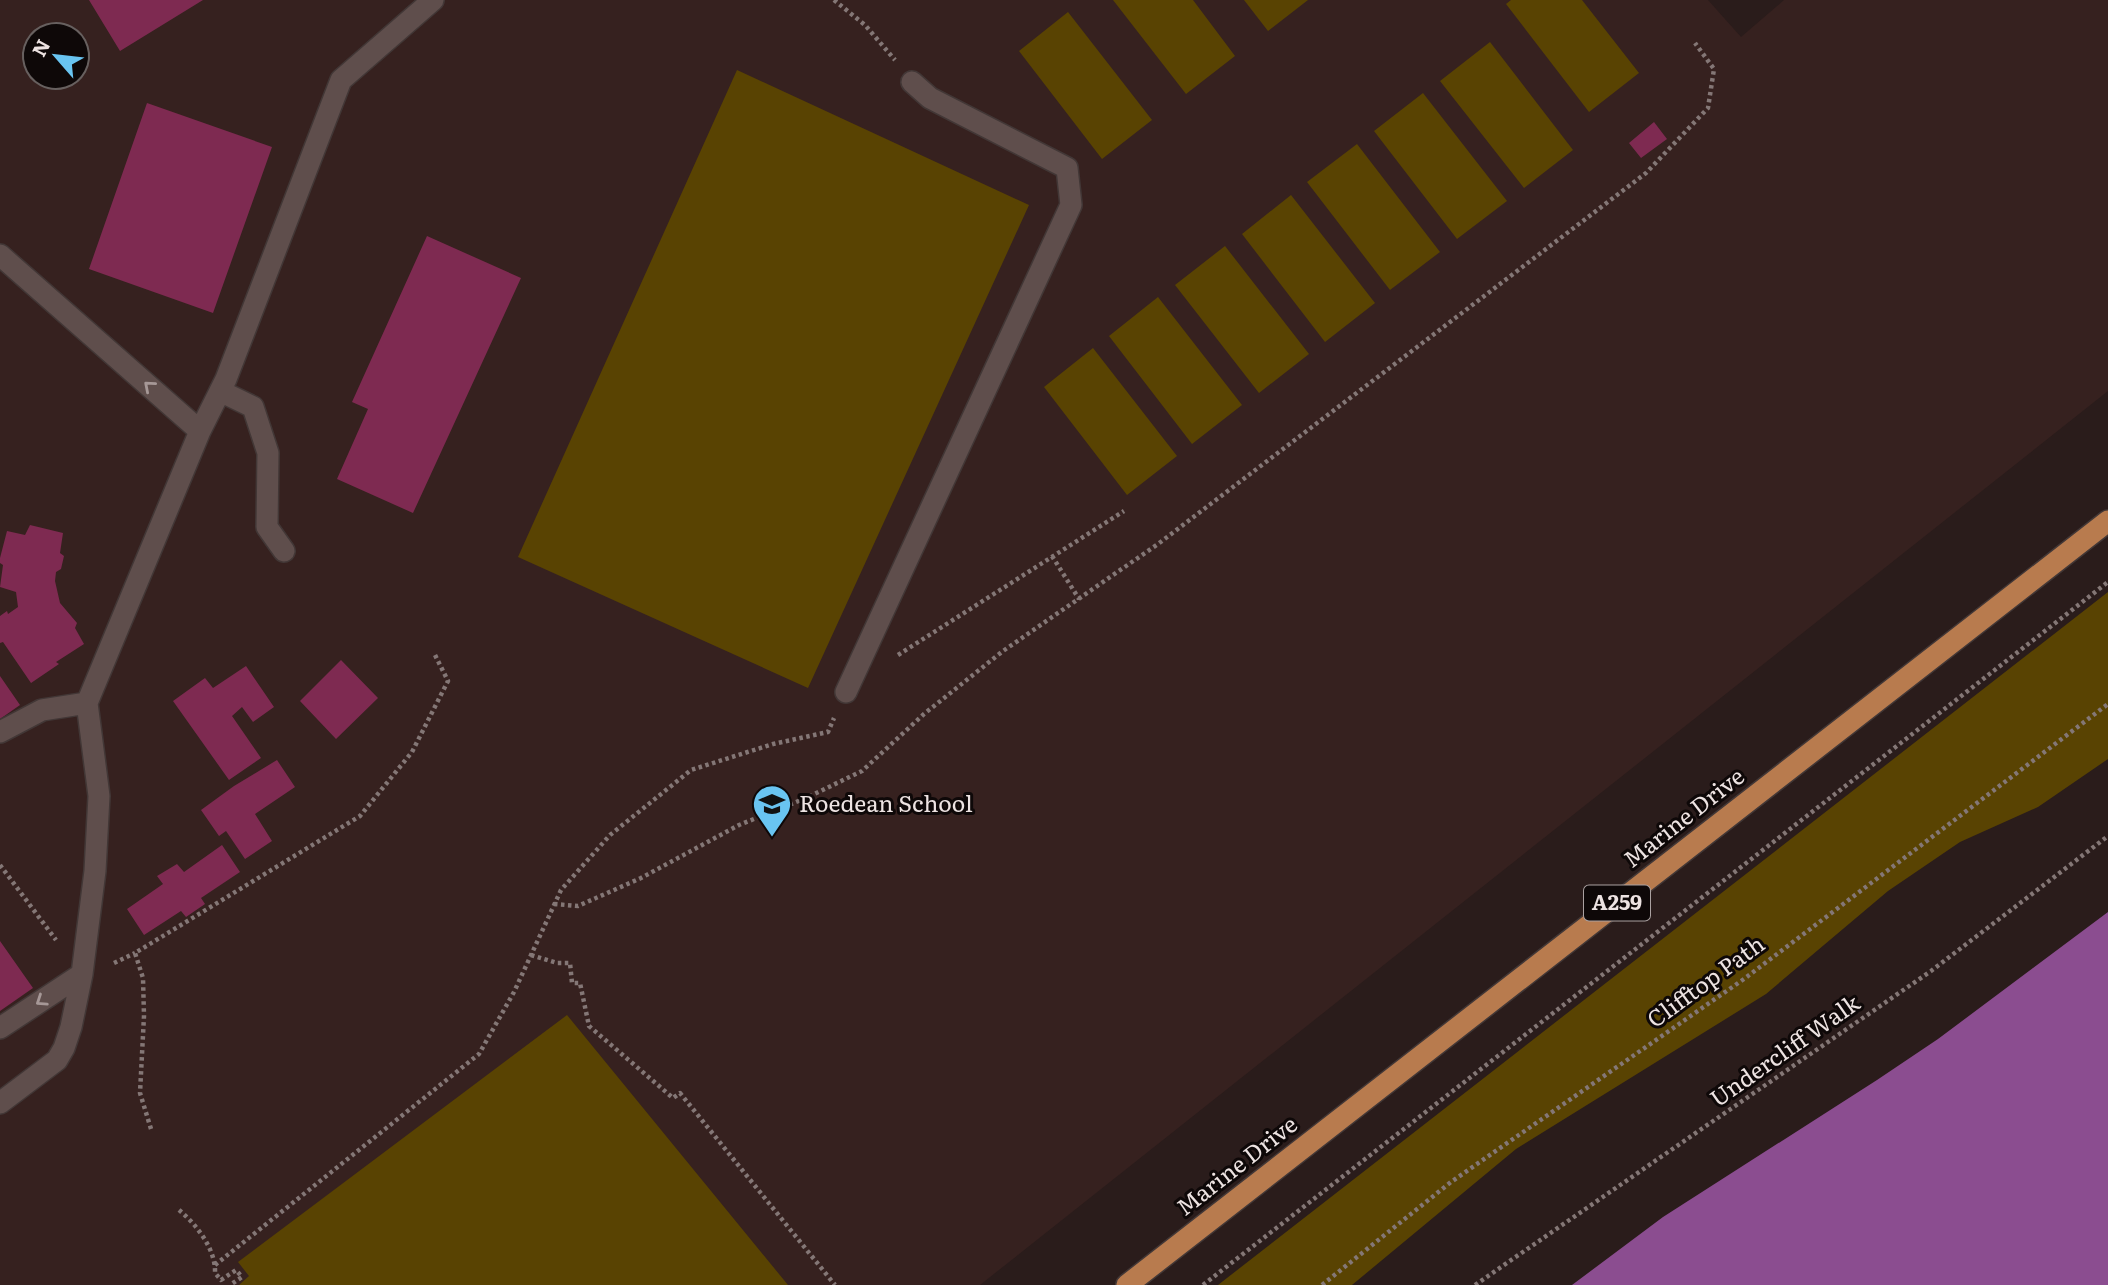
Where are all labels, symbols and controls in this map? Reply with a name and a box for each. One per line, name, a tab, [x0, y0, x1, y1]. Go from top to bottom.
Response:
north arrow	[21, 21, 91, 91]
text: N	[24, 34, 56, 61]
one-way arrow	[144, 382, 157, 394]
street label: Marine Drive	[1615, 758, 1751, 875]
school or university icon: Roedean School	[751, 783, 793, 838]
place label: Roedean School	[799, 785, 973, 819]
road number: A259	[1584, 886, 1650, 920]
street label: Clifftop Path	[1639, 926, 1771, 1035]
street label: Undercliff Walk	[1702, 984, 1867, 1114]
one-way arrow	[36, 993, 49, 1005]
street label: Marine Drive	[1168, 1106, 1304, 1223]

